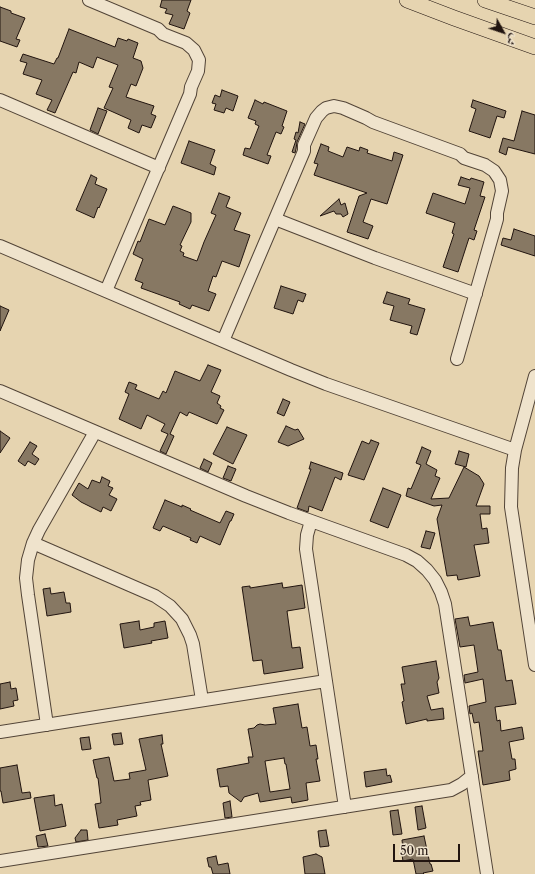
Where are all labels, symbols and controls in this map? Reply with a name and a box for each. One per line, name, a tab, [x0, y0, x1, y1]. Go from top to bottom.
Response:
north arrow	[483, 12, 523, 52]
text: ش	[503, 31, 521, 48]
scale bar	[395, 836, 462, 862]
text: 50 m	[400, 843, 429, 858]

